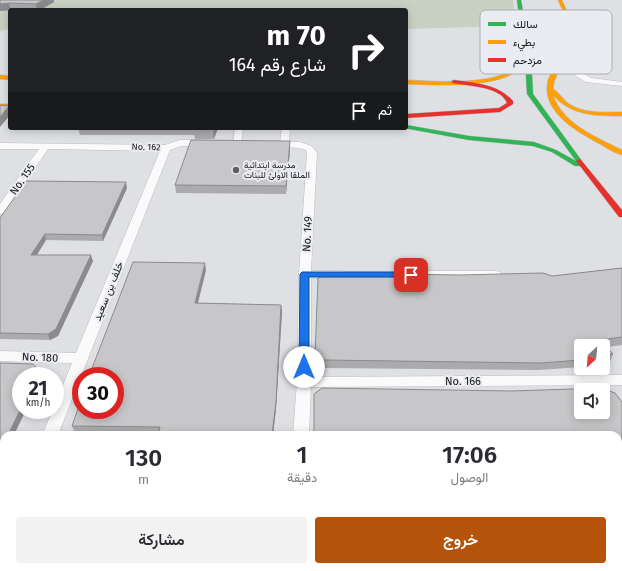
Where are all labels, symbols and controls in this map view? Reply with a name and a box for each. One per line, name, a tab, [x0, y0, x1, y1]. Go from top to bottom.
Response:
legend	[480, 10, 612, 74]
text: سالك	[513, 18, 538, 31]
text: 70 m	[267, 19, 326, 52]
icon: right	[340, 24, 392, 76]
text: بطيء	[513, 36, 535, 52]
text: شارع رقم 164	[229, 54, 326, 76]
text: مزدحم	[513, 54, 542, 68]
icon: arrive	[348, 100, 370, 122]
text: ثم	[378, 101, 392, 119]
street label: No. 162	[131, 142, 161, 152]
place label: مدرسة ابتدائية الملقا الاولئ للبنات	[244, 160, 310, 181]
street label: No. 155	[7, 161, 38, 197]
marker: مدرسة ابتدائية الملقا الاولئ للبنات	[231, 165, 241, 175]
street label: No. 149	[300, 216, 315, 252]
pin	[394, 258, 428, 292]
street label: خلف بن سعيد	[91, 260, 126, 323]
icon: arrive	[400, 264, 422, 286]
north arrow	[574, 339, 610, 375]
map controls	[574, 339, 610, 419]
position arrow	[283, 346, 325, 388]
street label: No. 180	[22, 350, 58, 365]
speed limit sign: 30	[72, 367, 124, 419]
street label: No. 166	[445, 375, 481, 388]
text: 21	[28, 376, 48, 400]
button: sound	[574, 383, 610, 419]
text: km/h	[26, 397, 50, 409]
text: 1	[297, 441, 308, 469]
text: 17:06	[442, 441, 497, 469]
text: 130	[125, 444, 162, 472]
text: دقيقة	[287, 470, 317, 485]
text: الوصول	[451, 470, 488, 485]
text: m	[138, 472, 149, 487]
button: مشاركة	[16, 517, 307, 563]
button: خروج	[315, 517, 606, 563]

